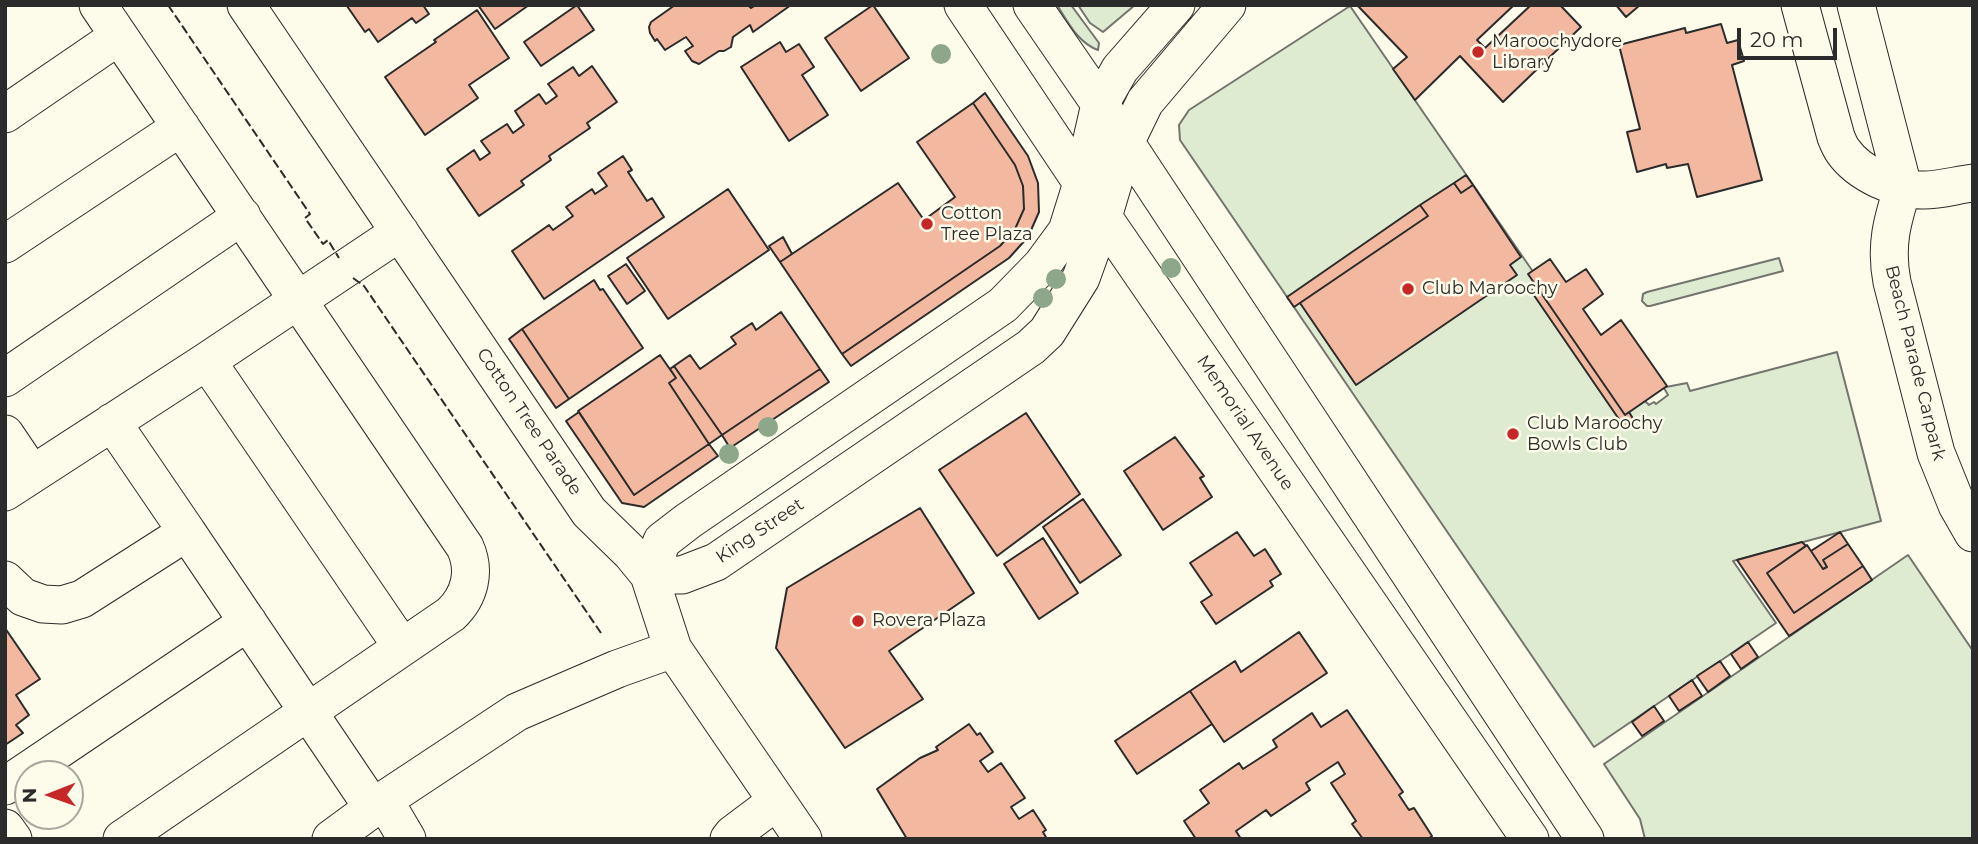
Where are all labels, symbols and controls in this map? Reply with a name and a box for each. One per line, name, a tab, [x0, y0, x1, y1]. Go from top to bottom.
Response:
scale bar	[1740, 14, 1840, 58]
text: 20 m	[1750, 27, 1804, 52]
place label: Maroochydore Library	[1492, 31, 1622, 74]
marker: Maroochydore Library	[1470, 44, 1486, 60]
place label: Cotton Tree Plaza	[941, 203, 1033, 246]
marker: Cotton Tree Plaza	[919, 216, 935, 232]
street label: Beach Parade Carpark	[1880, 263, 1950, 463]
place label: Club Maroochy	[1422, 278, 1558, 300]
marker: Club Maroochy	[1400, 281, 1416, 297]
street label: Cotton Tree Parade	[472, 344, 586, 500]
street label: Memorial Avenue	[1192, 351, 1298, 495]
place label: Club Maroochy Bowls Club	[1527, 413, 1663, 456]
marker: Club Maroochy Bowls Club	[1505, 426, 1521, 442]
street label: King Street	[712, 494, 808, 568]
place label: Rovera Plaza	[872, 610, 986, 632]
marker: Rovera Plaza	[850, 613, 866, 629]
north arrow	[14, 760, 84, 830]
text: N	[18, 787, 41, 803]

